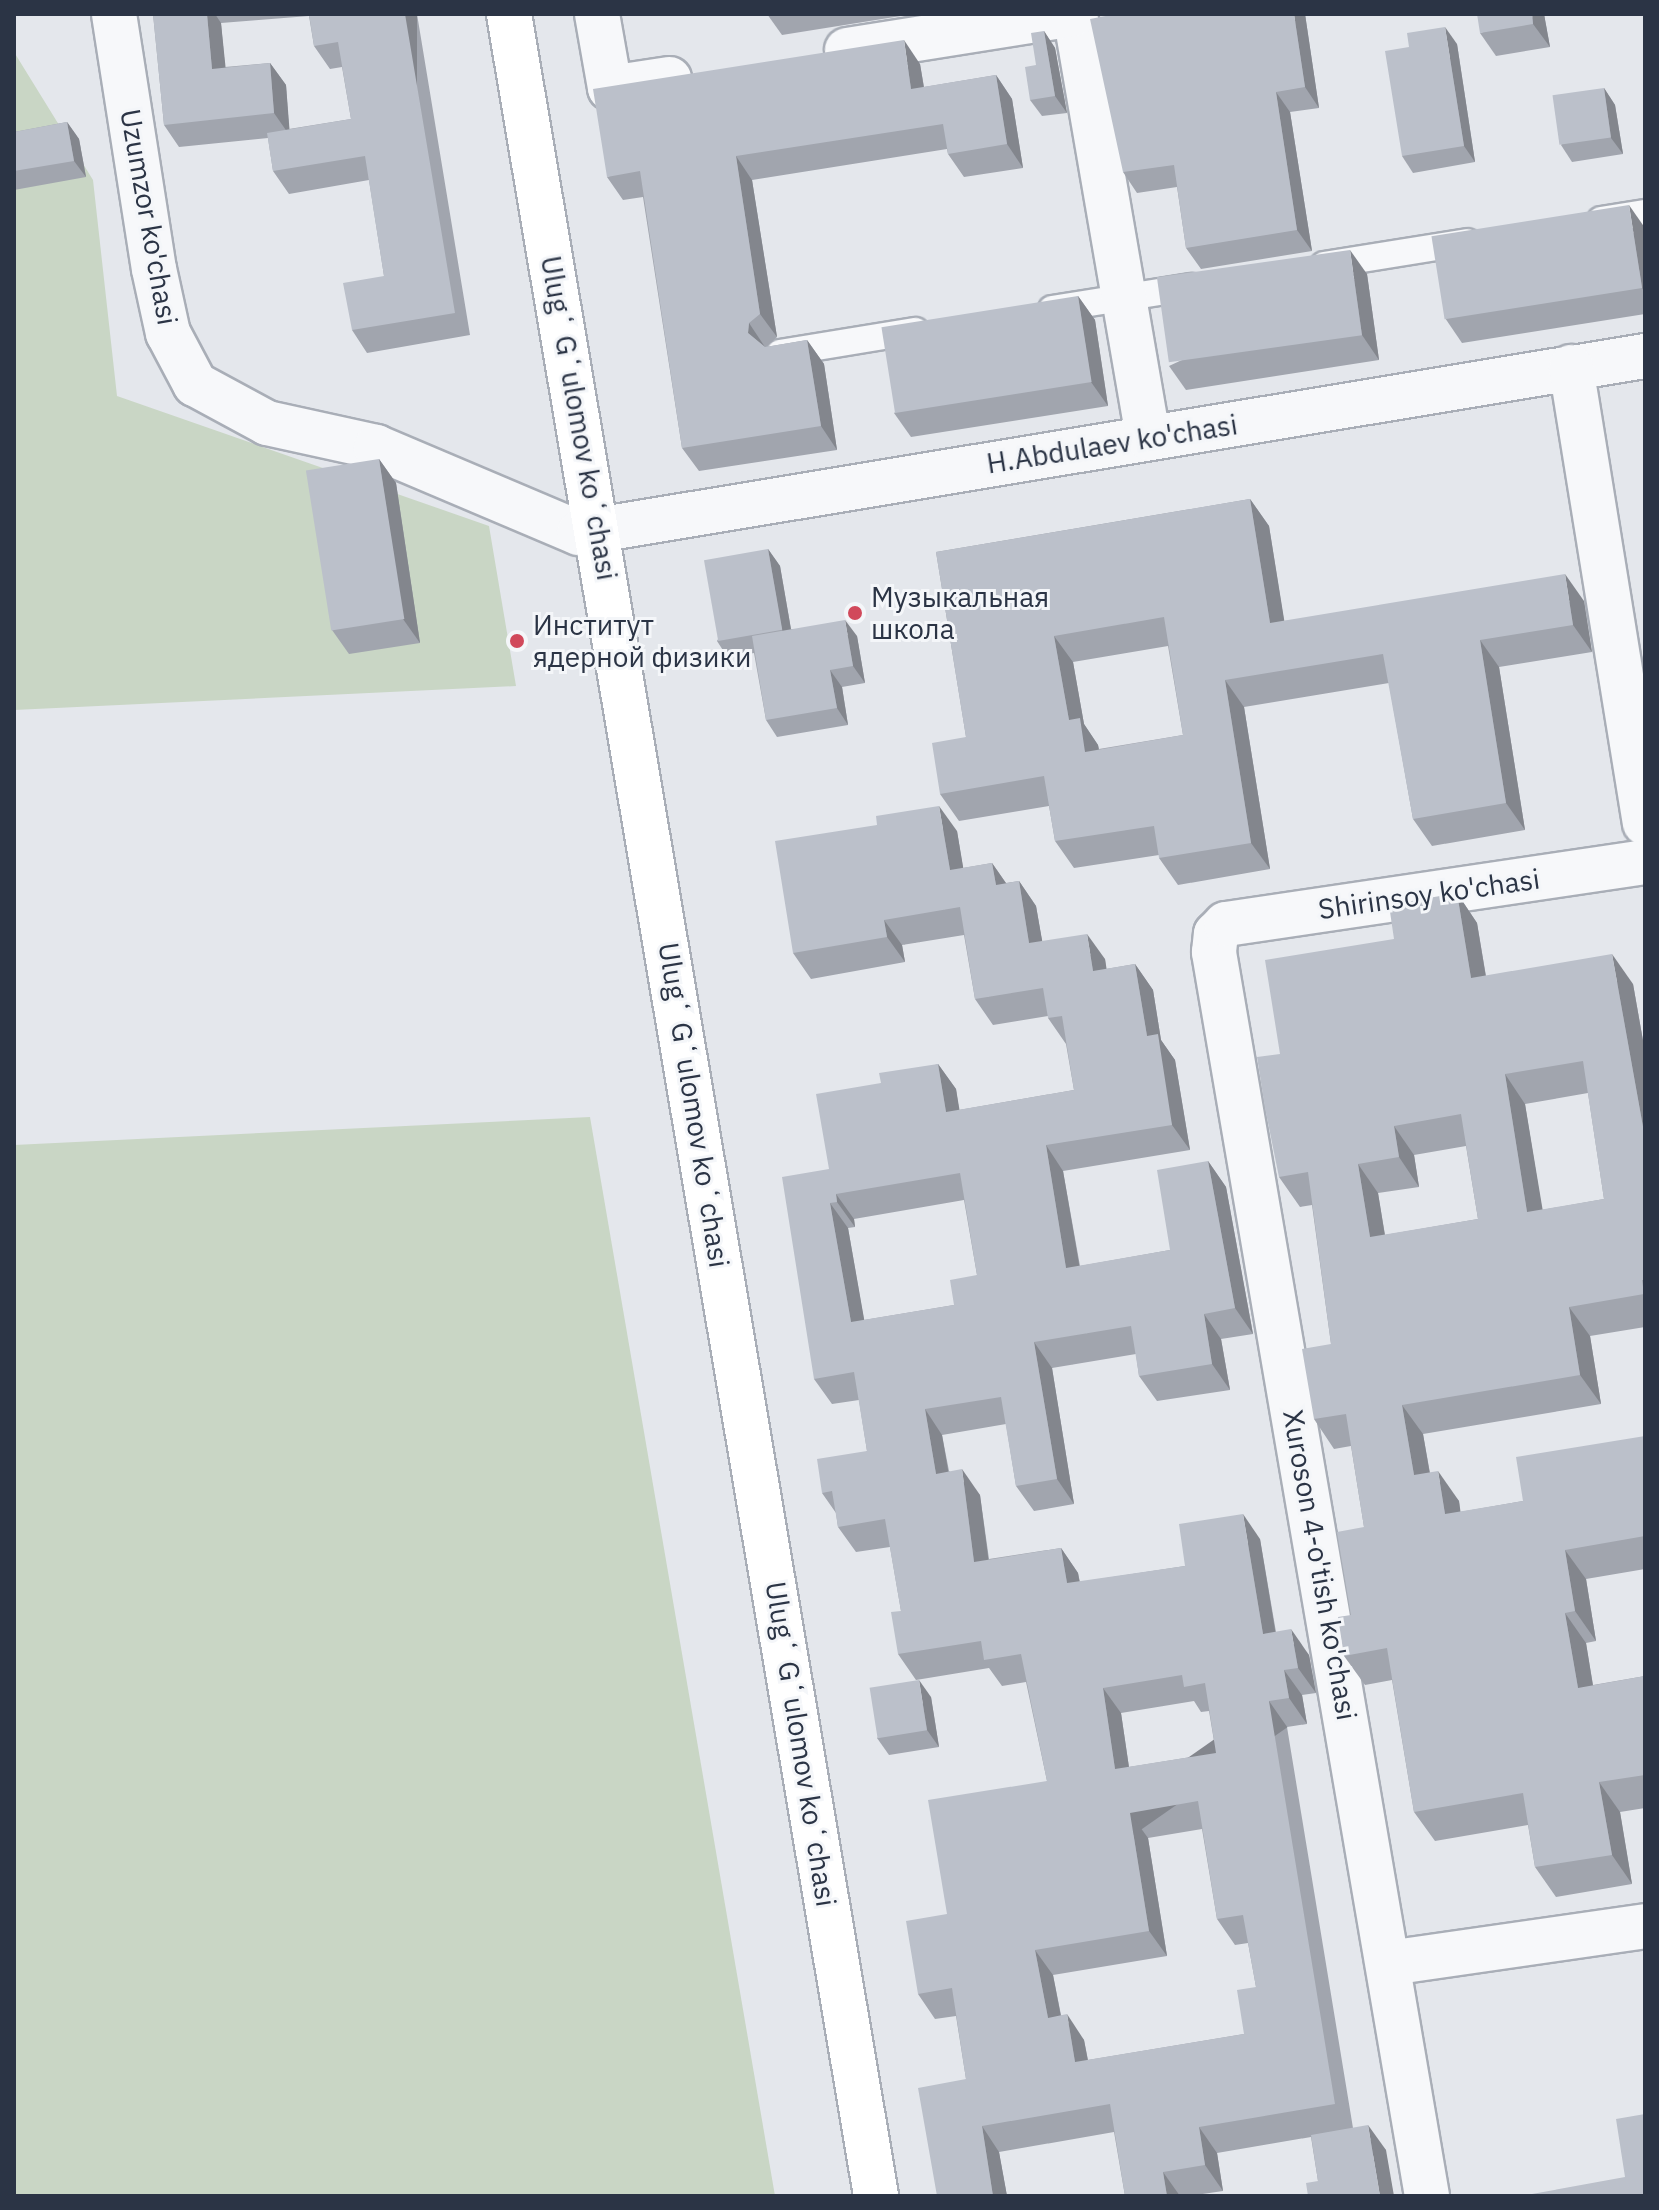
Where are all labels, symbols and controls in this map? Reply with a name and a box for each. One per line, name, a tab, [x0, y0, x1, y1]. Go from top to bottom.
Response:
street label: Uzumzor ko'chasi	[113, 106, 185, 328]
street label: Ulugʻ Gʻulomov koʻchasi	[534, 253, 624, 583]
street label: H.Abdulaev ko'chasi	[984, 408, 1240, 480]
place label: Музыкальная школа	[871, 580, 1049, 646]
marker: Музыкальная школа	[846, 604, 864, 622]
place label: Институт ядерной физики	[533, 608, 751, 674]
marker: Институт ядерной физики	[508, 632, 526, 650]
street label: Shirinsoy ko'chasi	[1316, 862, 1542, 926]
street label: Ulugʻ Gʻulomov koʻchasi	[652, 940, 736, 1270]
street label: Xuroson 4-o'tish ko'chasi	[1276, 1407, 1364, 1723]
street label: Ulugʻ Gʻulomov koʻchasi	[759, 1579, 843, 1909]

